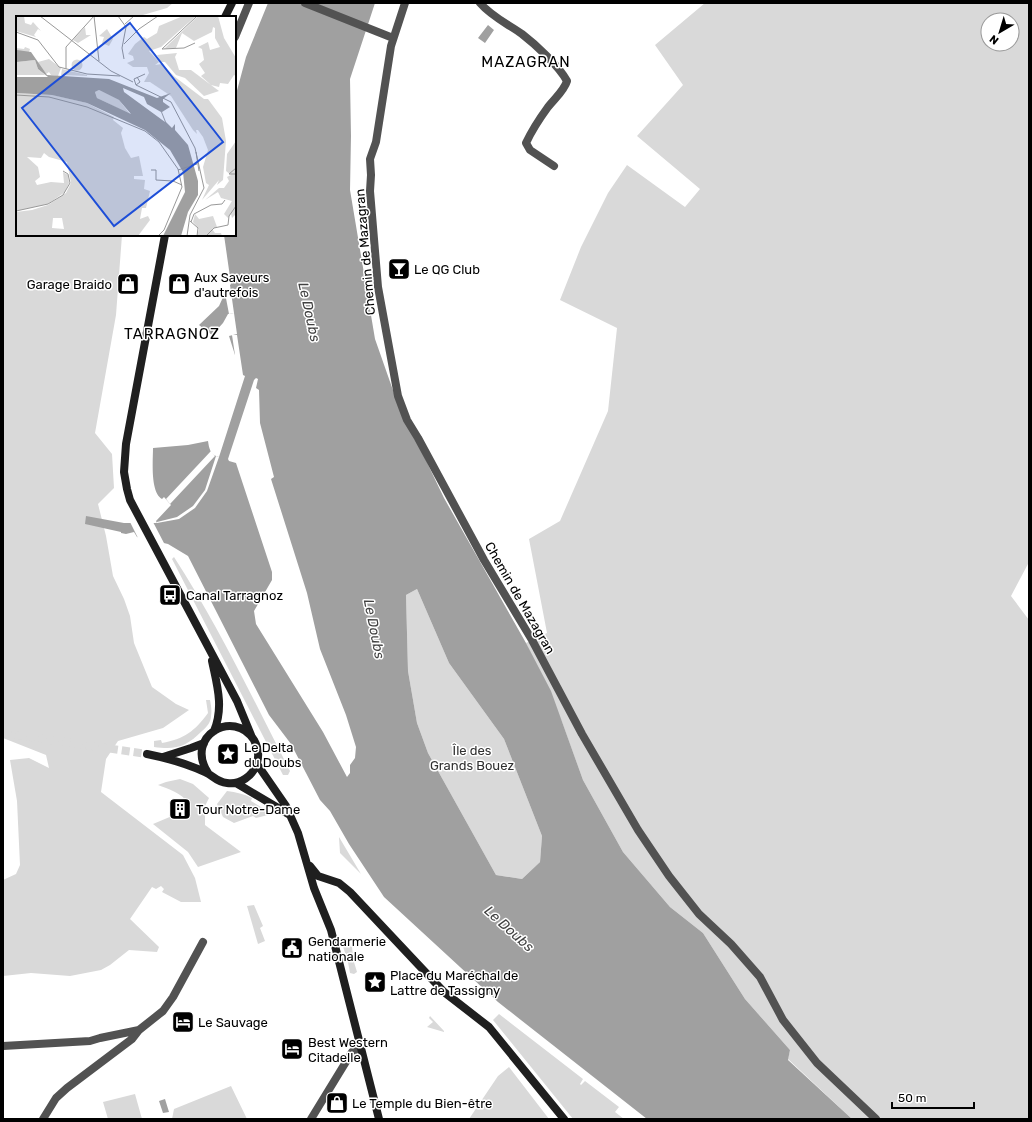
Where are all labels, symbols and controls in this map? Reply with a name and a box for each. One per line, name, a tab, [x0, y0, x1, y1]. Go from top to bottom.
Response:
north arrow	[980, 12, 1020, 52]
inset map	[16, 16, 236, 236]
text: N	[987, 32, 1001, 47]
district label: MAZAGRAN	[481, 53, 571, 71]
street label: Chemin de Mazagran	[352, 188, 379, 316]
bar icon: Le QG Club	[386, 256, 412, 282]
place label: Le QG Club	[414, 262, 480, 277]
place label: Aux Saveurs d'autrefois	[194, 270, 270, 300]
shop icon: Garage Braido	[115, 271, 141, 297]
shop icon: Aux Saveurs d'autrefois	[166, 271, 192, 297]
place label: Garage Braido	[27, 277, 112, 293]
water label: Le Doubs	[294, 281, 324, 343]
district label: TARRAGNOZ	[124, 325, 220, 343]
street label: Chemin de Mazagran	[481, 539, 558, 657]
bus stop icon: Canal Tarragnoz	[157, 582, 183, 608]
place label: Canal Tarragnoz	[186, 588, 283, 604]
water label: Le Doubs	[360, 598, 388, 660]
place label: Le Delta du Doubs	[244, 740, 302, 770]
place icon: Le Delta du Doubs	[215, 741, 241, 767]
park label: Île des Grands Bouez	[430, 743, 514, 773]
building icon: Tour Notre-Dame	[167, 796, 193, 822]
place label: Tour Notre-Dame	[196, 802, 300, 817]
water label: Le Doubs	[481, 902, 537, 956]
place label: Gendarmerie nationale	[308, 934, 386, 964]
public building icon: Gendarmerie nationale	[279, 935, 305, 961]
place label: Place du Maréchal de Lattre de Tassigny	[390, 968, 518, 999]
place icon: Place du Maréchal de Lattre de Tassigny	[362, 969, 388, 995]
hotel icon: Le Sauvage	[170, 1009, 196, 1035]
place label: Le Sauvage	[198, 1015, 268, 1031]
place label: Best Western Citadelle	[308, 1035, 388, 1065]
hotel icon: Best Western Citadelle	[279, 1036, 305, 1062]
scale bar	[892, 1084, 974, 1110]
shop icon: Le Temple du Bien-être	[324, 1090, 350, 1116]
text: 50 m	[898, 1091, 926, 1105]
place label: Le Temple du Bien-être	[352, 1096, 492, 1111]

